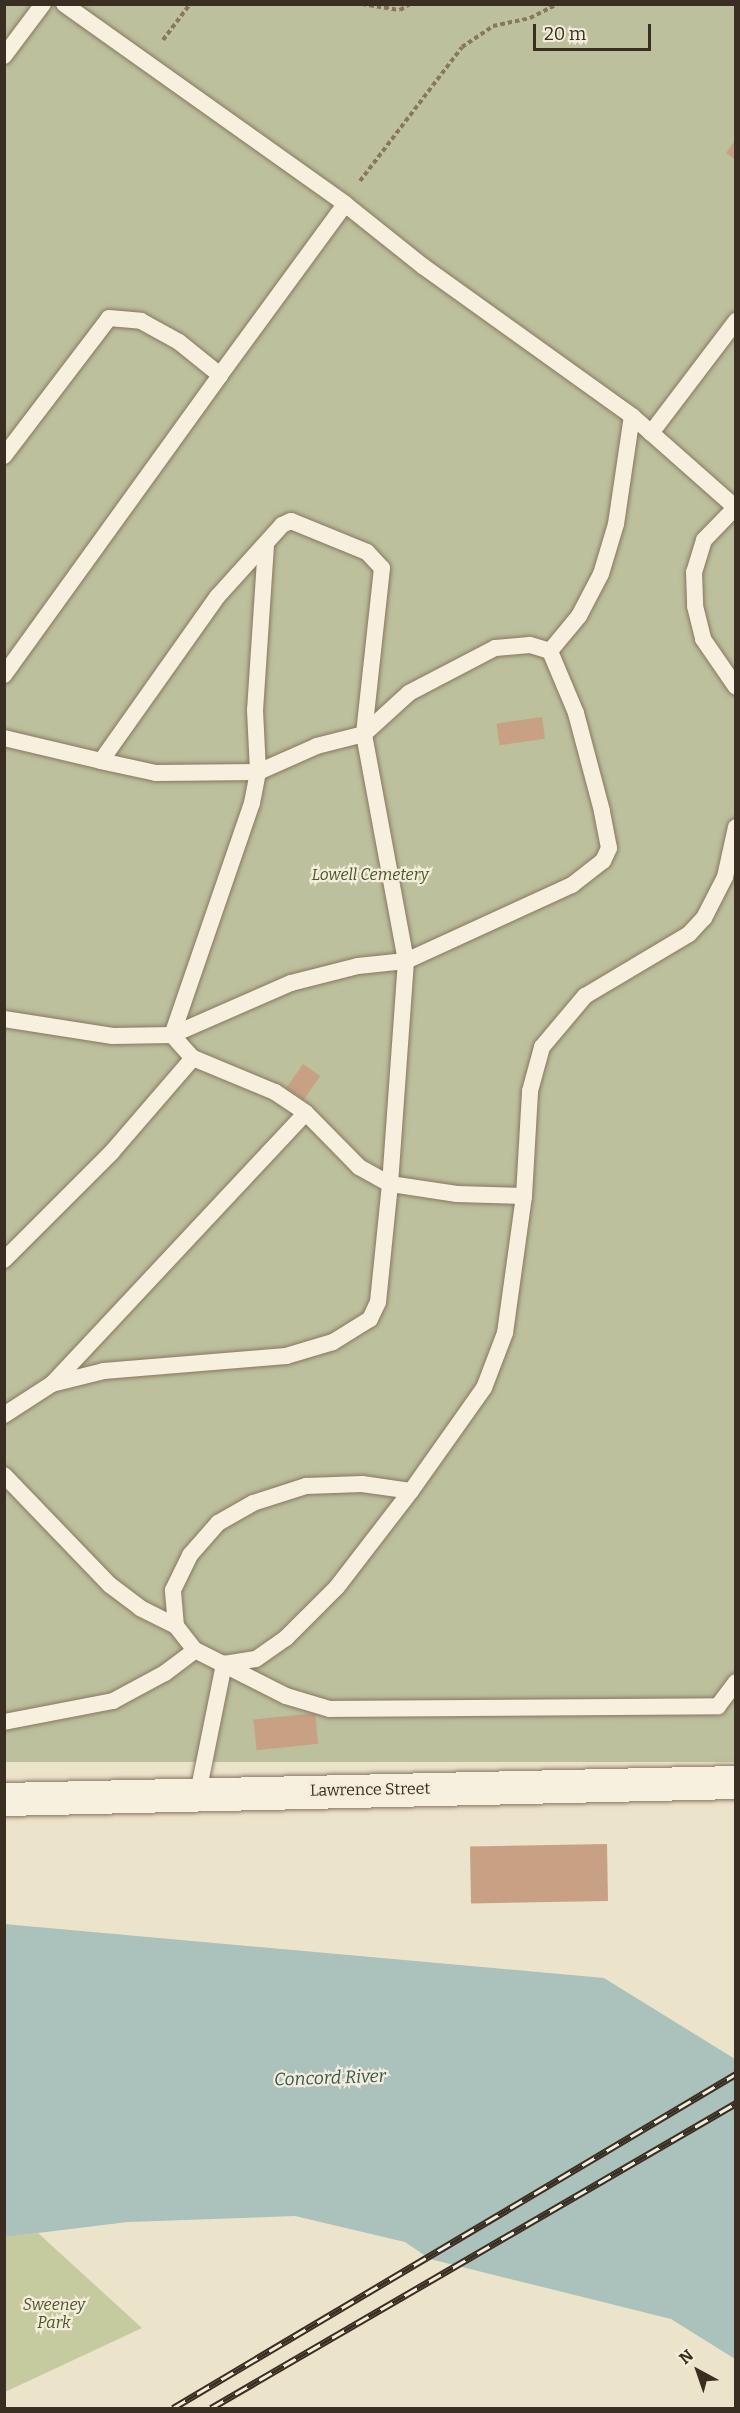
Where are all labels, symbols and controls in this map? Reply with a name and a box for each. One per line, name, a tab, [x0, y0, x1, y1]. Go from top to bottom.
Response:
scale bar	[536, 12, 654, 50]
text: 20 m	[544, 23, 586, 45]
park label: Lowell Cemetery	[311, 865, 429, 885]
street label: Lawrence Street	[310, 1779, 430, 1801]
water label: Concord River	[274, 2065, 386, 2091]
park label: Sweeney Park	[23, 2295, 85, 2333]
north arrow	[668, 2341, 728, 2401]
text: N	[675, 2346, 697, 2368]

